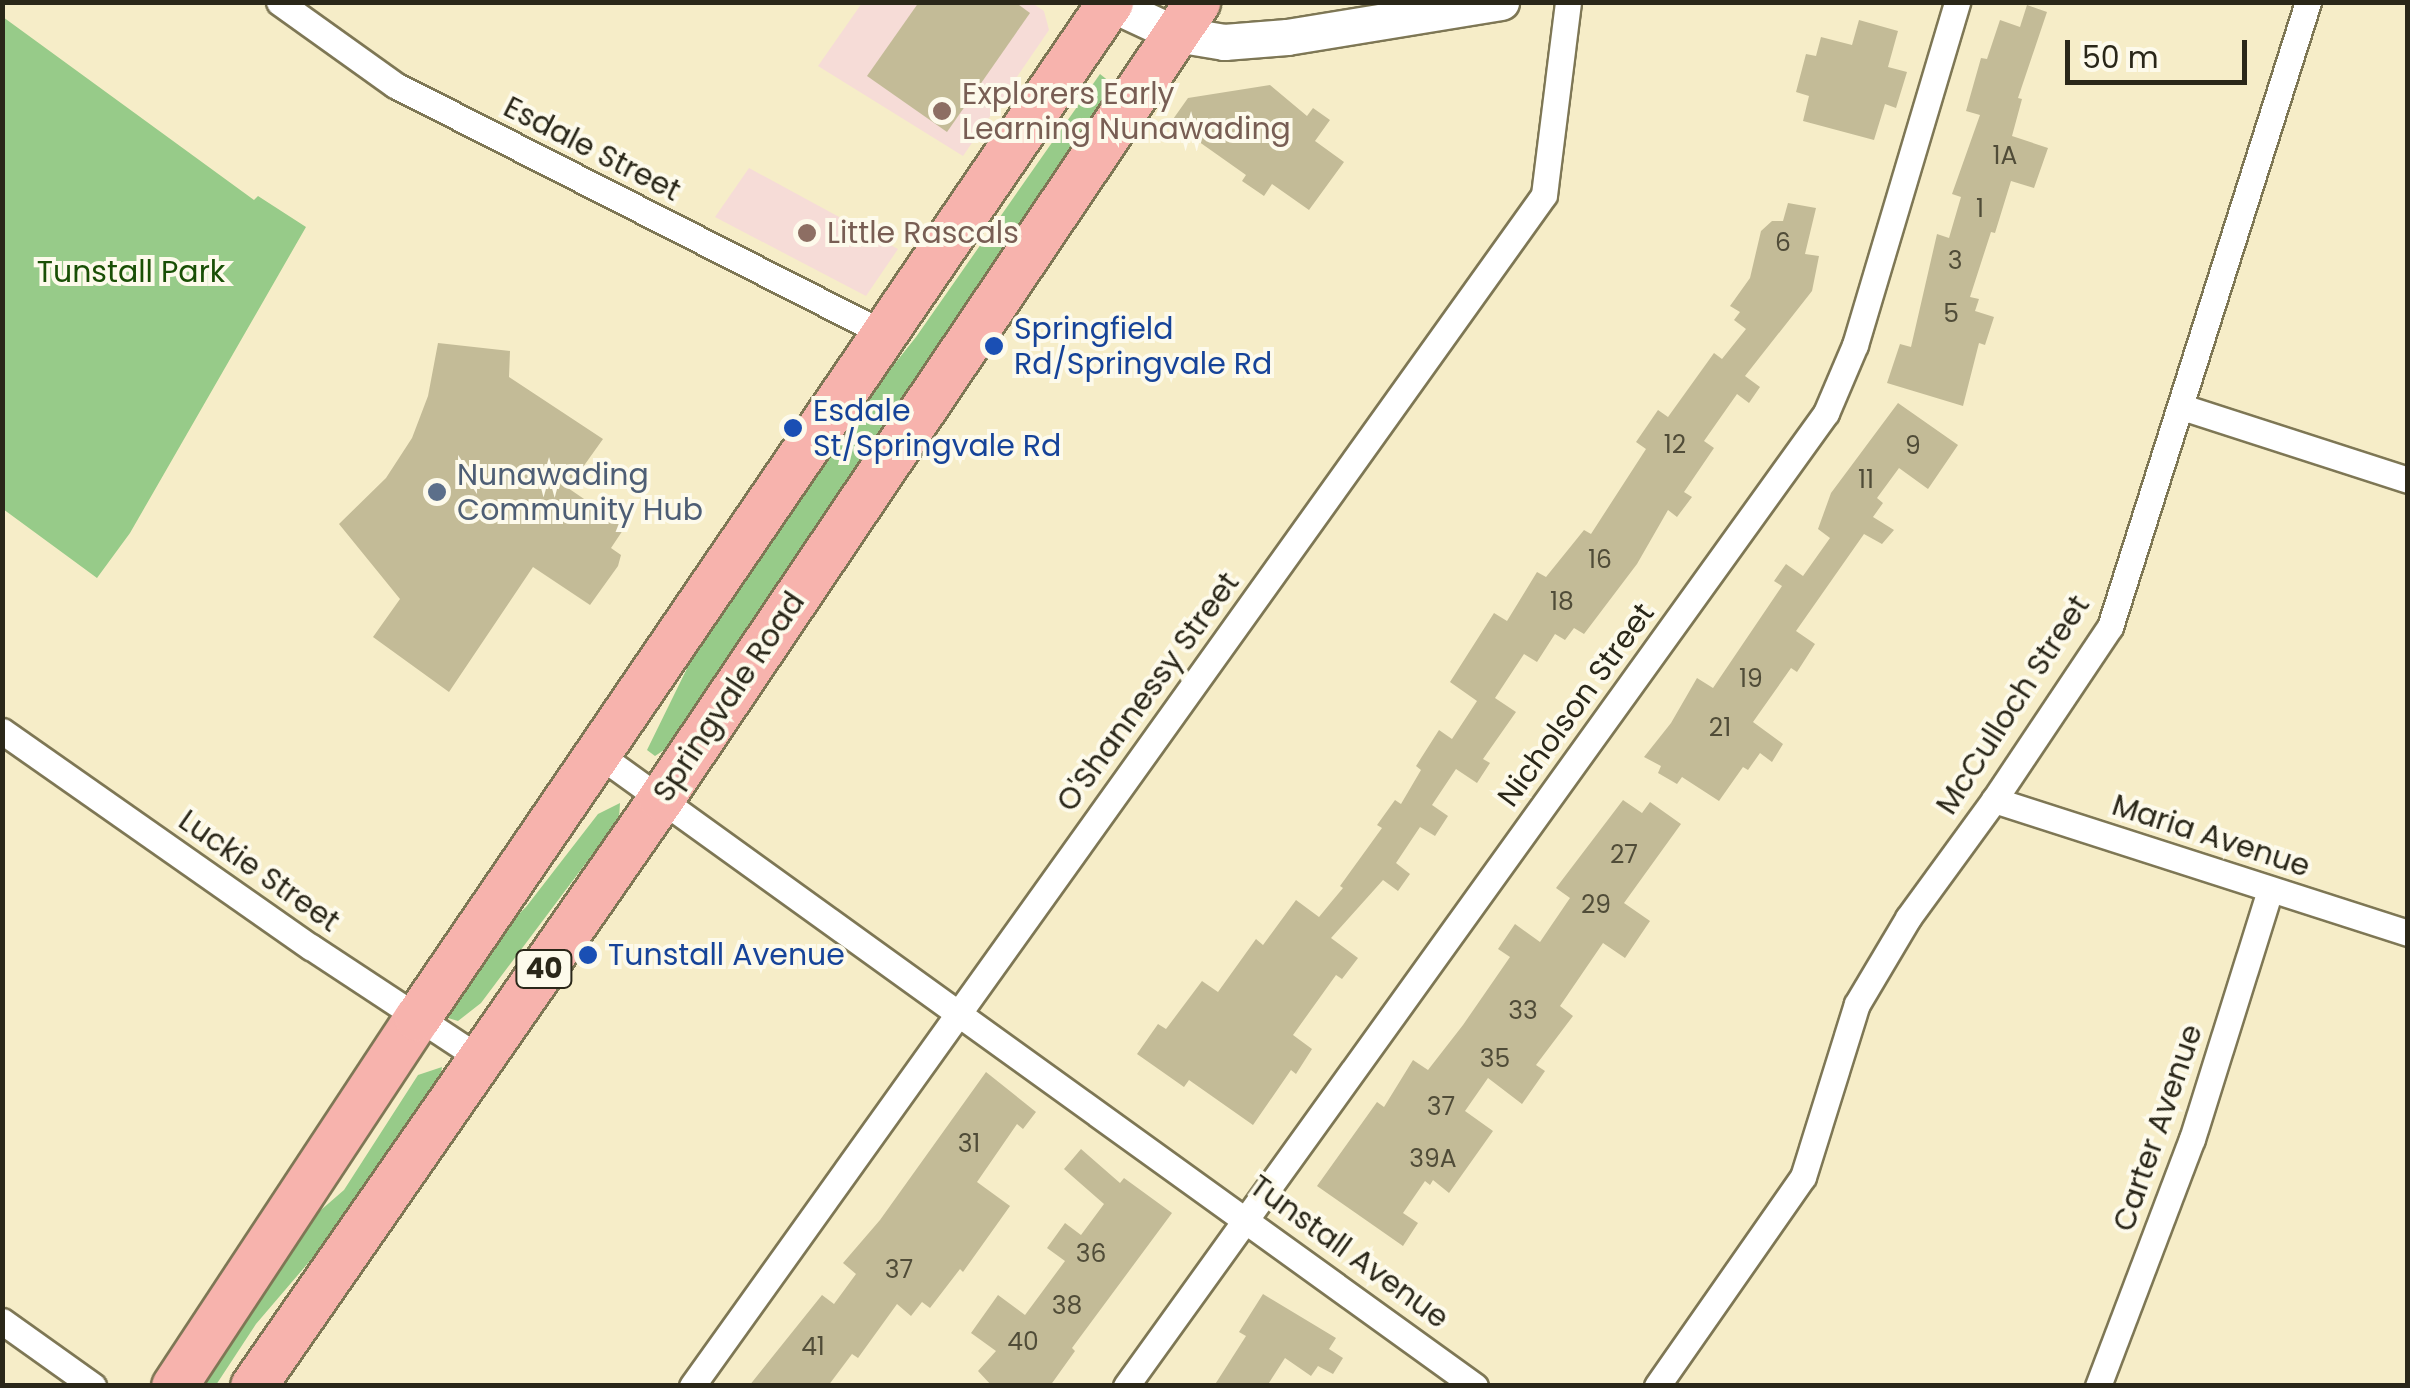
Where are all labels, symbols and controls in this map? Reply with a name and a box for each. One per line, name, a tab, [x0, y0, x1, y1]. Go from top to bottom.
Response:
scale bar	[2070, 20, 2252, 82]
text: 50 m	[2082, 36, 2159, 79]
place label: Explorers Early Learning Nunawading	[962, 76, 1291, 146]
street label: Esdale Street	[498, 89, 686, 209]
marker: Explorers Early Learning Nunawading	[931, 100, 953, 122]
house number: 1A	[1993, 141, 2017, 171]
house number: 1	[1976, 194, 1984, 224]
place label: Little Rascals	[827, 215, 1019, 251]
marker: Little Rascals	[796, 222, 818, 244]
house number: 6	[1775, 228, 1791, 258]
house number: 3	[1948, 246, 1962, 276]
park label: Tunstall Park	[37, 254, 225, 290]
house number: 5	[1943, 299, 1959, 329]
place label: Springfield Rd/Springvale Rd	[1014, 311, 1272, 382]
marker: Springfield Rd/Springvale Rd	[983, 335, 1005, 357]
place label: Esdale St/Springvale Rd	[813, 393, 1061, 464]
marker: Esdale St/Springvale Rd	[782, 417, 804, 439]
house number: 12	[1664, 430, 1686, 460]
house number: 9	[1905, 431, 1921, 461]
place label: Nunawading Community Hub	[457, 457, 703, 528]
house number: 11	[1858, 465, 1874, 495]
marker: Nunawading Community Hub	[426, 481, 448, 503]
house number: 16	[1588, 545, 1612, 575]
street label: O'Shannessy Street	[1049, 566, 1247, 818]
street label: Springvale Road	[646, 585, 812, 809]
house number: 18	[1550, 587, 1574, 617]
street label: McCulloch Street	[1929, 589, 2097, 821]
street label: Nicholson Street	[1490, 596, 1662, 814]
house number: 19	[1739, 664, 1763, 694]
house number: 21	[1709, 713, 1731, 743]
street label: Maria Avenue	[2108, 787, 2314, 885]
street label: Luckie Street	[172, 802, 346, 940]
house number: 27	[1610, 840, 1638, 870]
house number: 29	[1581, 890, 1611, 920]
place label: Tunstall Avenue	[608, 937, 845, 973]
marker: Tunstall Avenue	[577, 944, 599, 966]
road number: 40	[514, 946, 574, 992]
house number: 33	[1508, 996, 1538, 1026]
street label: Carter Avenue	[2106, 1020, 2210, 1236]
house number: 35	[1480, 1044, 1510, 1074]
house number: 37	[1427, 1092, 1455, 1122]
house number: 31	[958, 1129, 980, 1159]
house number: 39A	[1409, 1144, 1457, 1174]
street label: Tunstall Avenue	[1243, 1168, 1455, 1336]
house number: 36	[1076, 1239, 1106, 1269]
house number: 37	[885, 1255, 913, 1285]
house number: 38	[1052, 1291, 1082, 1321]
house number: 40	[1007, 1327, 1039, 1357]
house number: 41	[801, 1332, 825, 1362]

